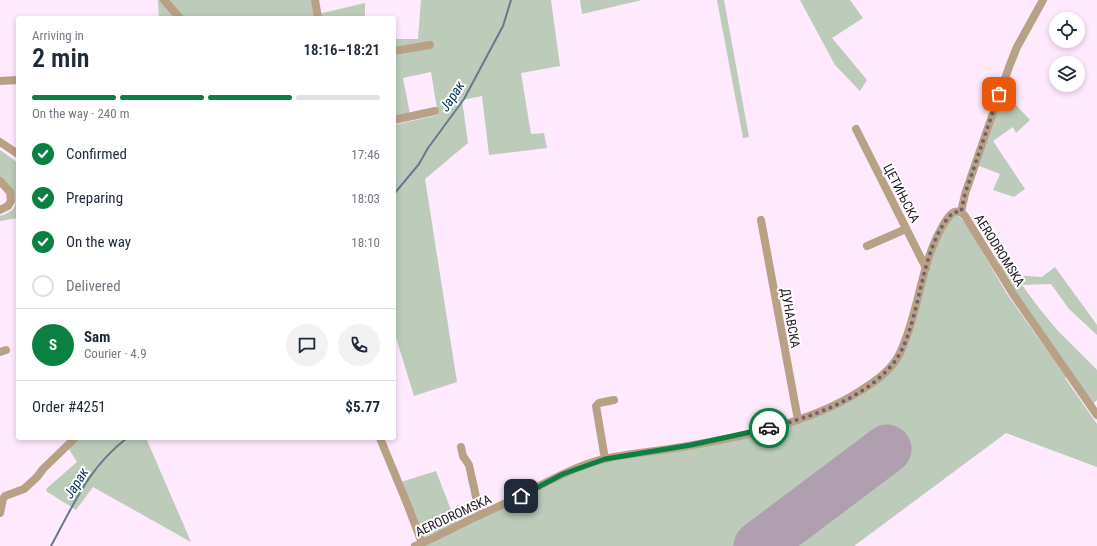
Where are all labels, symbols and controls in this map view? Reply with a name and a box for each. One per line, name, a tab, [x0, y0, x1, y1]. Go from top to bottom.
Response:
map controls	[1049, 12, 1085, 92]
button: locate	[1049, 12, 1085, 48]
text: Arriving in	[32, 28, 84, 43]
text: 18:16–18:21	[303, 41, 380, 59]
text: 2 min	[32, 43, 90, 73]
button: layers	[1049, 56, 1085, 92]
water label: Јарак	[436, 77, 468, 114]
pin	[982, 77, 1016, 111]
icon: bag	[988, 83, 1010, 105]
text: On the way · 240 m	[32, 106, 129, 121]
icon: check	[32, 143, 54, 165]
text: Confirmed	[66, 145, 127, 163]
text: 17:46	[351, 147, 380, 162]
street label: ЦЕТИЊСКА	[880, 161, 923, 226]
icon: check	[32, 187, 54, 209]
text: Preparing	[66, 189, 123, 207]
text: 18:03	[351, 191, 380, 206]
street label: AERODROMSKA	[971, 212, 1028, 289]
icon: check	[32, 231, 54, 253]
text: On the way	[66, 233, 131, 251]
text: 18:10	[351, 235, 380, 250]
text: Delivered	[66, 277, 121, 295]
street label: ДУНАВСКА	[778, 287, 803, 350]
button: chat	[286, 324, 328, 366]
button: phone	[338, 324, 380, 366]
text: Sam	[84, 328, 110, 346]
text: S	[49, 336, 57, 354]
text: Courier · 4.9	[84, 346, 147, 361]
text: Order #4251	[32, 398, 106, 416]
text: $5.77	[345, 398, 380, 416]
courier	[749, 408, 789, 448]
icon: car	[758, 417, 780, 439]
water label: Јарак	[61, 464, 92, 501]
pin	[504, 479, 538, 513]
icon: home	[510, 485, 532, 507]
street label: AERODROMSKA	[413, 491, 494, 540]

